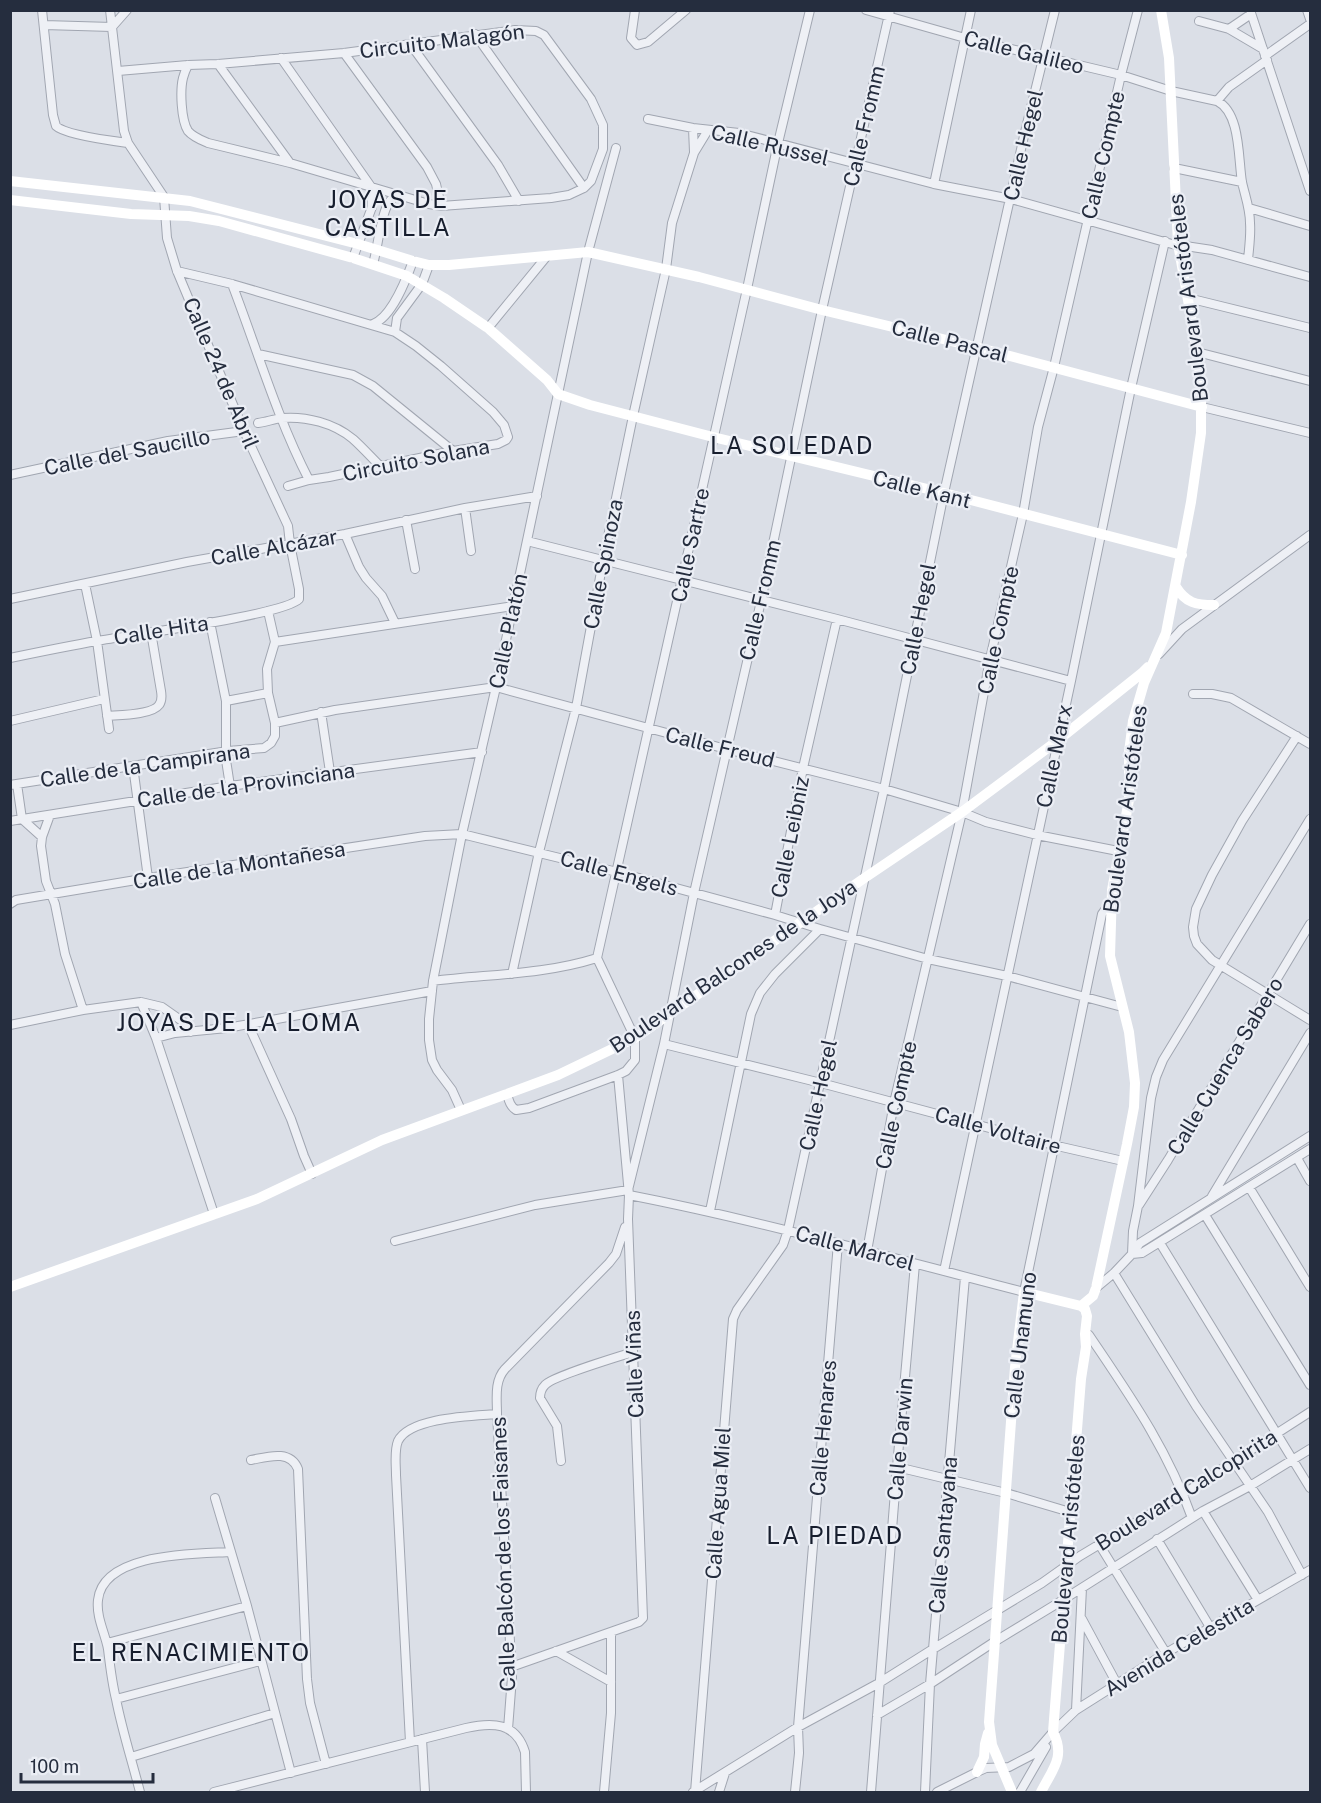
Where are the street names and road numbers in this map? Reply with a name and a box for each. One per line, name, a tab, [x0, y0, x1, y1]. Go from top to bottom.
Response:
street label: Circuito Malagón	[358, 18, 526, 64]
street label: Calle Galileo	[961, 25, 1087, 79]
street label: Calle Fromm	[838, 63, 890, 189]
street label: Calle Hegel	[998, 87, 1048, 203]
street label: Calle Compte	[1076, 88, 1130, 222]
street label: Calle Russel	[709, 119, 831, 171]
street label: Boulevard Aristóteles	[1163, 192, 1213, 404]
street label: Calle 24 de Abril	[178, 294, 264, 452]
street label: Calle Pascal	[889, 314, 1011, 368]
street label: Calle del Saucillo	[42, 424, 212, 480]
street label: Circuito Solana	[340, 434, 492, 486]
street label: Calle Kant	[870, 465, 974, 513]
street label: Calle Sartre	[666, 486, 714, 604]
street label: Calle Spinoza	[578, 497, 628, 631]
street label: Calle Alcázar	[209, 524, 339, 570]
street label: Calle Fromm	[734, 537, 786, 663]
street label: Calle Hegel	[895, 561, 941, 677]
street label: Calle Compte	[972, 563, 1024, 697]
street label: Calle Platón	[484, 571, 532, 691]
street label: Calle Hita	[112, 610, 210, 650]
street label: Calle Marx	[1031, 702, 1077, 810]
street label: Boulevard Aristóteles	[1098, 704, 1152, 914]
street label: Calle Freud	[663, 721, 777, 773]
street label: Calle de la Campirana	[38, 738, 252, 792]
street label: Calle de la Provinciana	[136, 757, 356, 813]
street label: Calle Leibniz	[766, 774, 814, 900]
street label: Calle de la Montañesa	[131, 836, 347, 894]
street label: Calle Engels	[557, 845, 681, 901]
street label: Boulevard Balcones de la Joya	[605, 874, 861, 1058]
street label: Calle Cuenca Sabero	[1162, 972, 1288, 1160]
street label: Calle Hegel	[794, 1037, 842, 1153]
street label: Calle Compte	[870, 1038, 922, 1172]
street label: Calle Voltaire	[932, 1101, 1064, 1159]
street label: Calle Marcel	[793, 1220, 917, 1276]
street label: Calle Unamuno	[999, 1270, 1041, 1420]
street label: Calle Viñas	[620, 1310, 648, 1418]
street label: Calle Henares	[805, 1359, 841, 1497]
street label: Calle Darwin	[882, 1377, 918, 1501]
street label: Calle Balcón de los Faisanes	[486, 1416, 520, 1692]
street label: Boulevard Calcopirita	[1091, 1424, 1281, 1556]
street label: Calle Agua Miel	[700, 1426, 736, 1580]
street label: Boulevard Aristóteles	[1046, 1434, 1090, 1644]
street label: Calle Santayana	[924, 1455, 962, 1615]
street label: Avenida Celestita	[1100, 1593, 1258, 1701]

